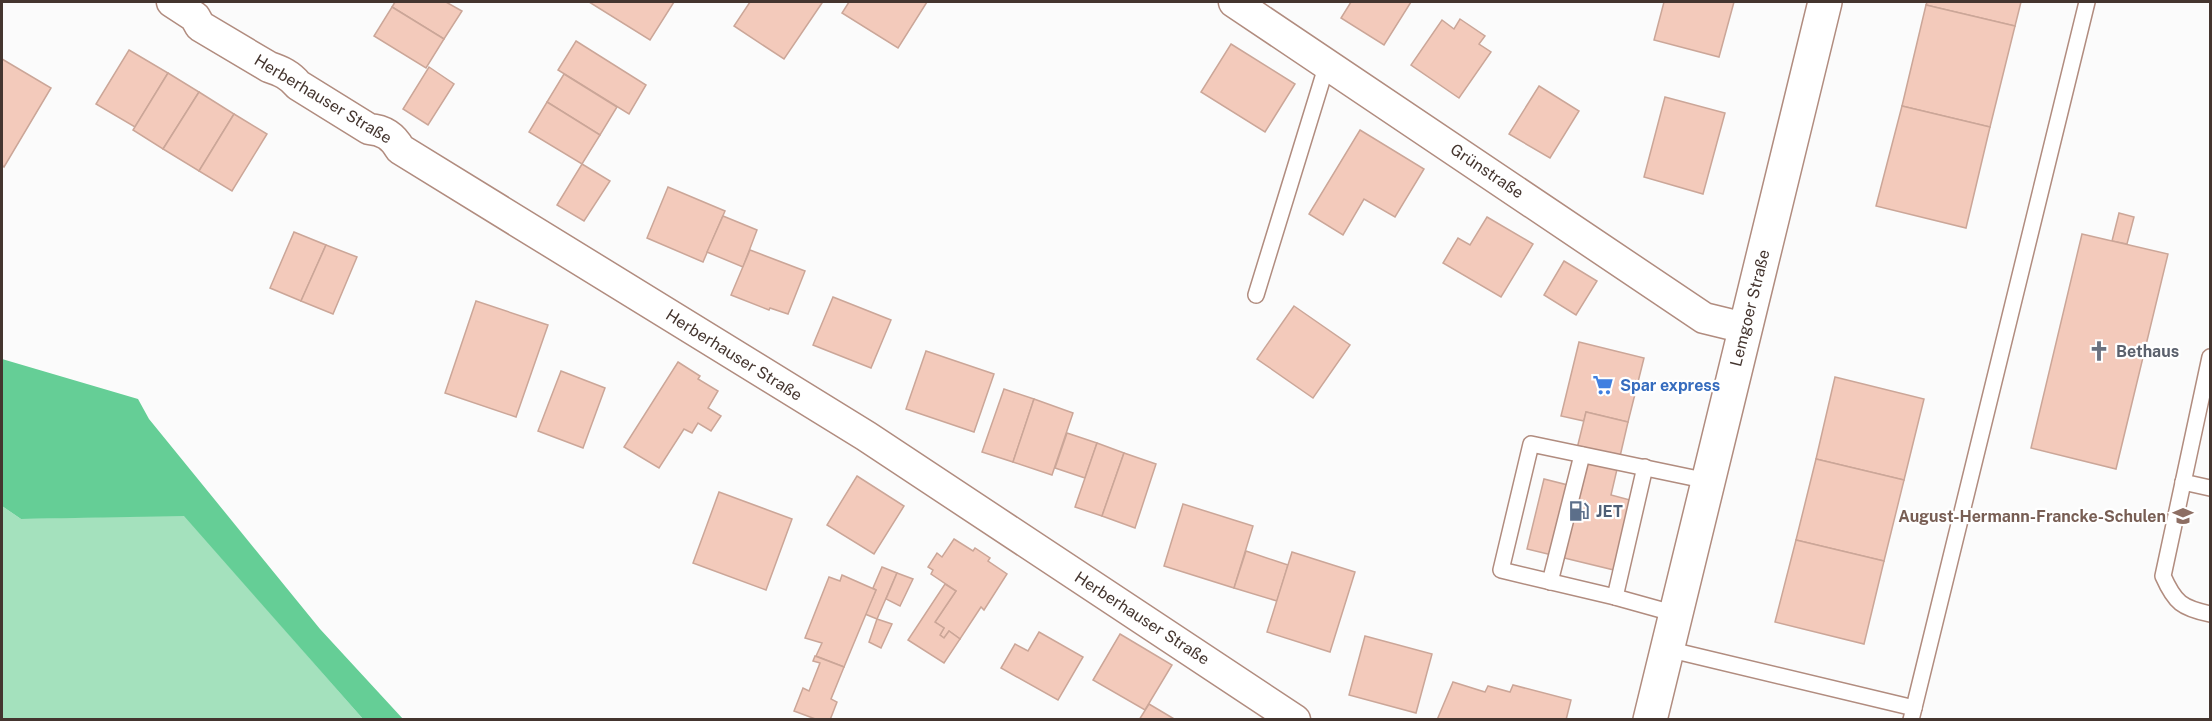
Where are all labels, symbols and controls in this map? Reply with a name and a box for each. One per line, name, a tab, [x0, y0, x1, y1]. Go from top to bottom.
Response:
street label: Herberhauser Straße	[251, 50, 395, 148]
street label: Grünstraße	[1447, 140, 1527, 202]
street label: Lemgoer Straße	[1726, 248, 1774, 368]
street label: Herberhauser Straße	[662, 305, 806, 405]
church icon: Bethaus	[2087, 339, 2111, 363]
place label: Bethaus	[2116, 342, 2179, 361]
supermarket icon: Spar express	[1591, 373, 1615, 397]
place label: Spar express	[1620, 376, 1720, 395]
fuel station icon: JET	[1567, 499, 1591, 523]
place label: JET	[1596, 502, 1623, 521]
school or university icon: August-Hermann-Francke-Schulen	[2171, 504, 2195, 528]
place label: August-Hermann-Francke-Schulen	[1898, 507, 2166, 526]
street label: Herberhauser Straße	[1071, 567, 1213, 669]

